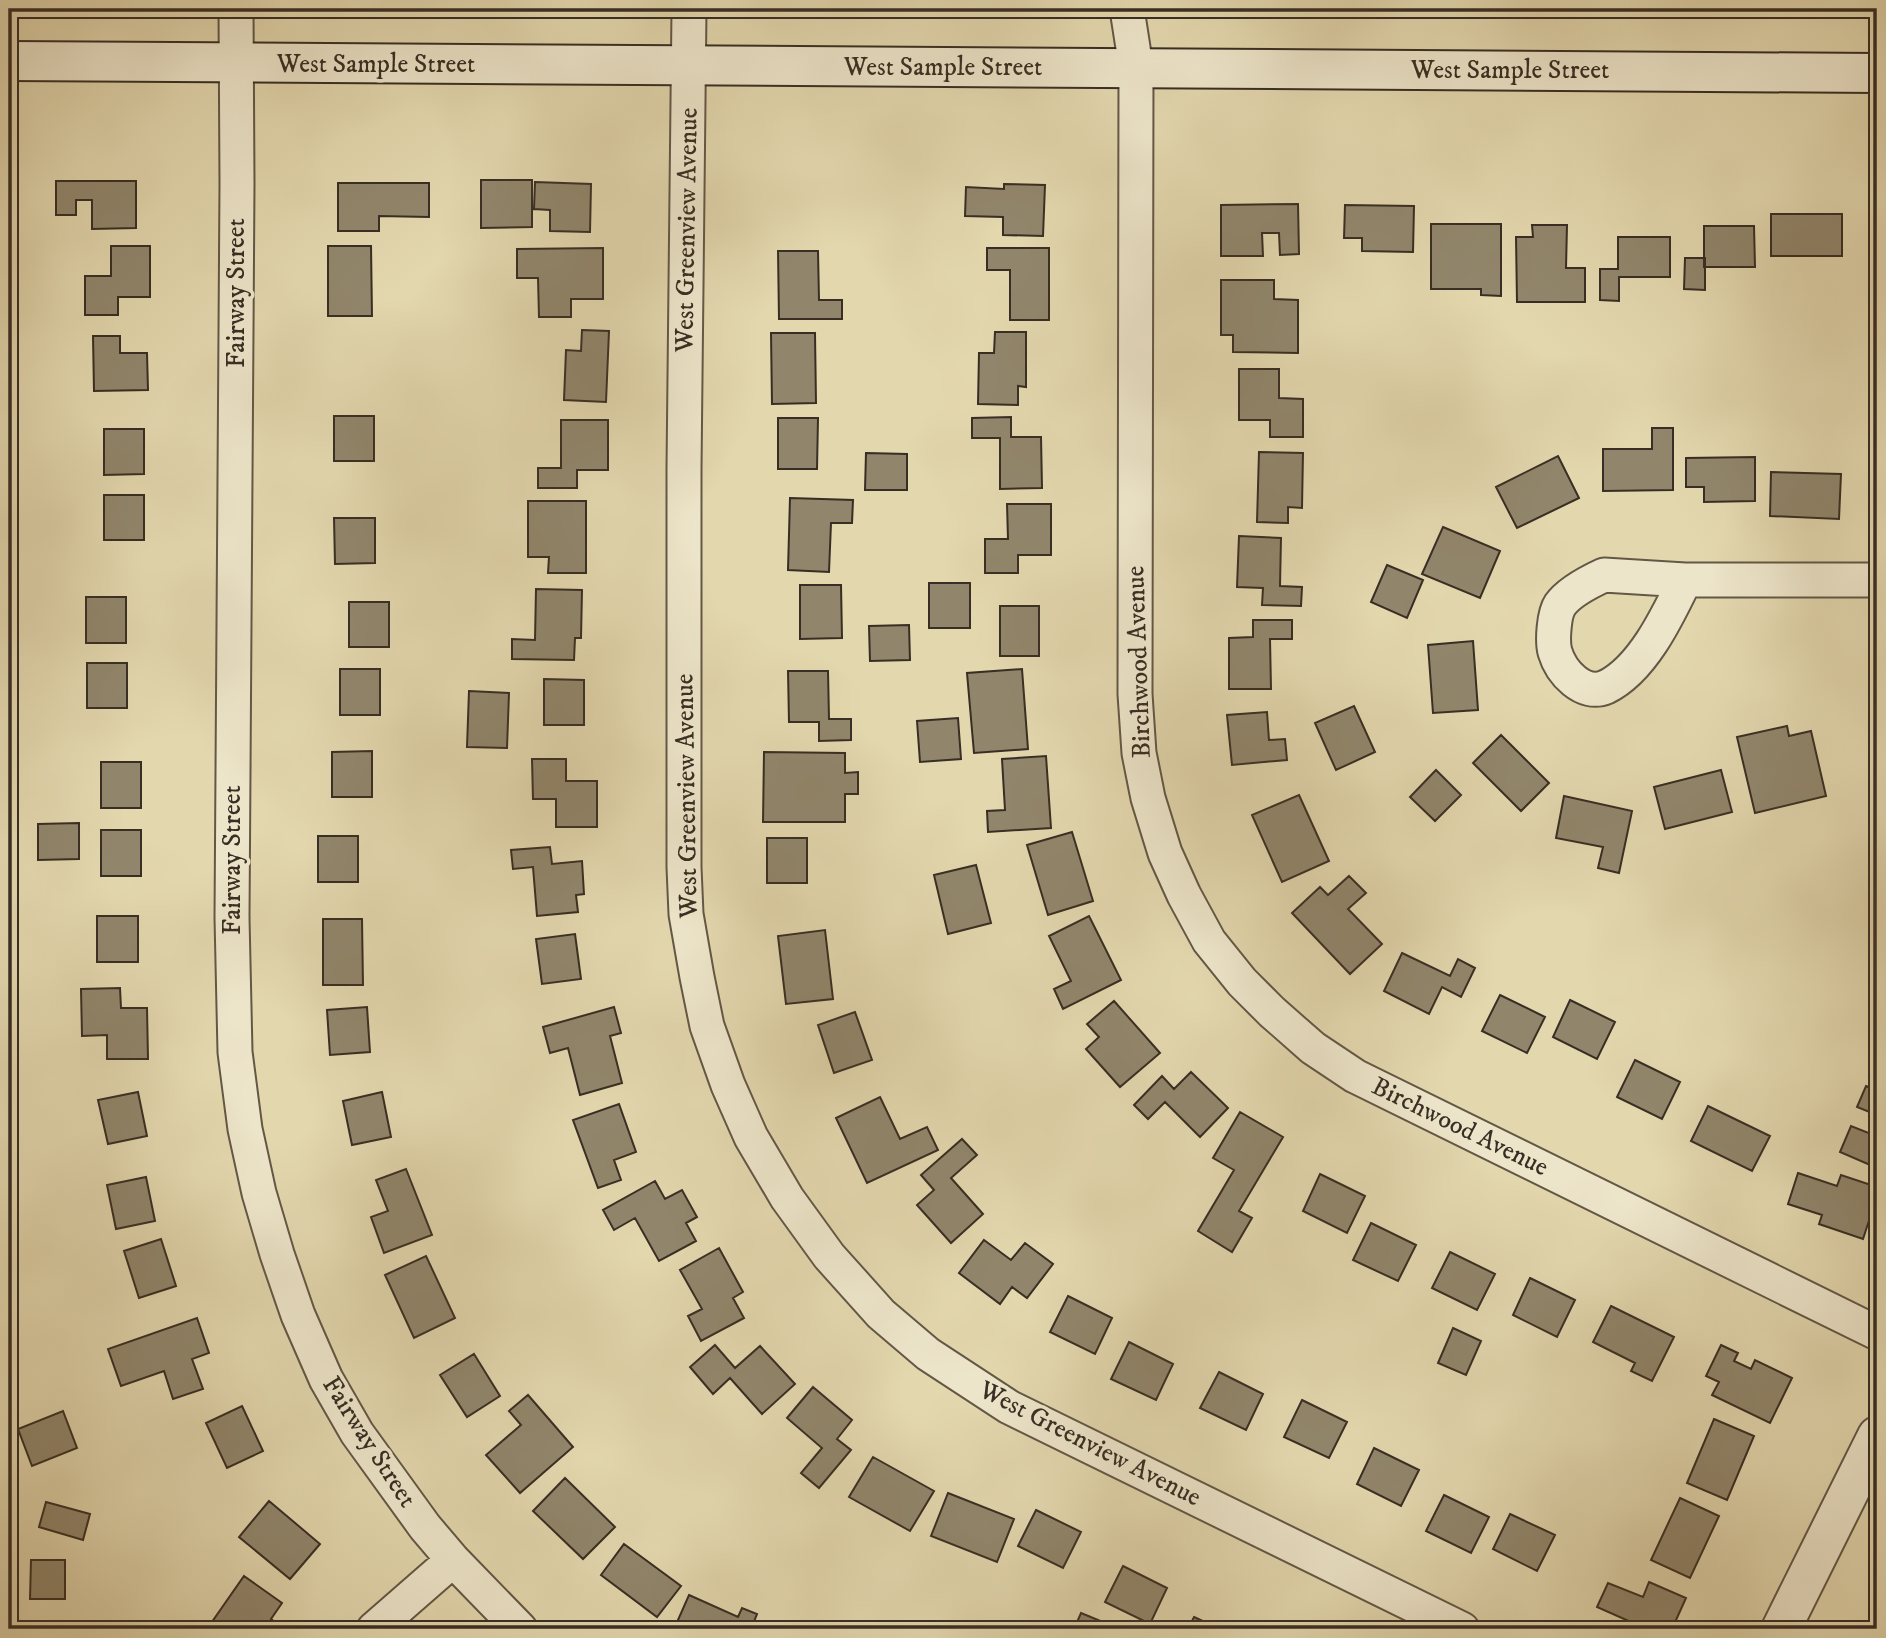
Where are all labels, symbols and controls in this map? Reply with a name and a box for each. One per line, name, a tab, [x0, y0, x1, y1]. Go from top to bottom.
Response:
street label: West Sample Street	[276, 48, 475, 81]
street label: West Sample Street	[843, 51, 1042, 84]
street label: West Sample Street	[1410, 54, 1609, 87]
street label: West Greenview Avenue	[668, 107, 706, 354]
street label: Fairway Street	[220, 218, 253, 368]
street label: Birchwood Avenue	[1119, 565, 1159, 759]
street label: West Greenview Avenue	[668, 673, 706, 920]
street label: Fairway Street	[216, 785, 249, 935]
street label: Birchwood Avenue	[1366, 1070, 1554, 1184]
street label: Fairway Street	[314, 1370, 424, 1514]
street label: West Greenview Avenue	[973, 1373, 1207, 1514]

